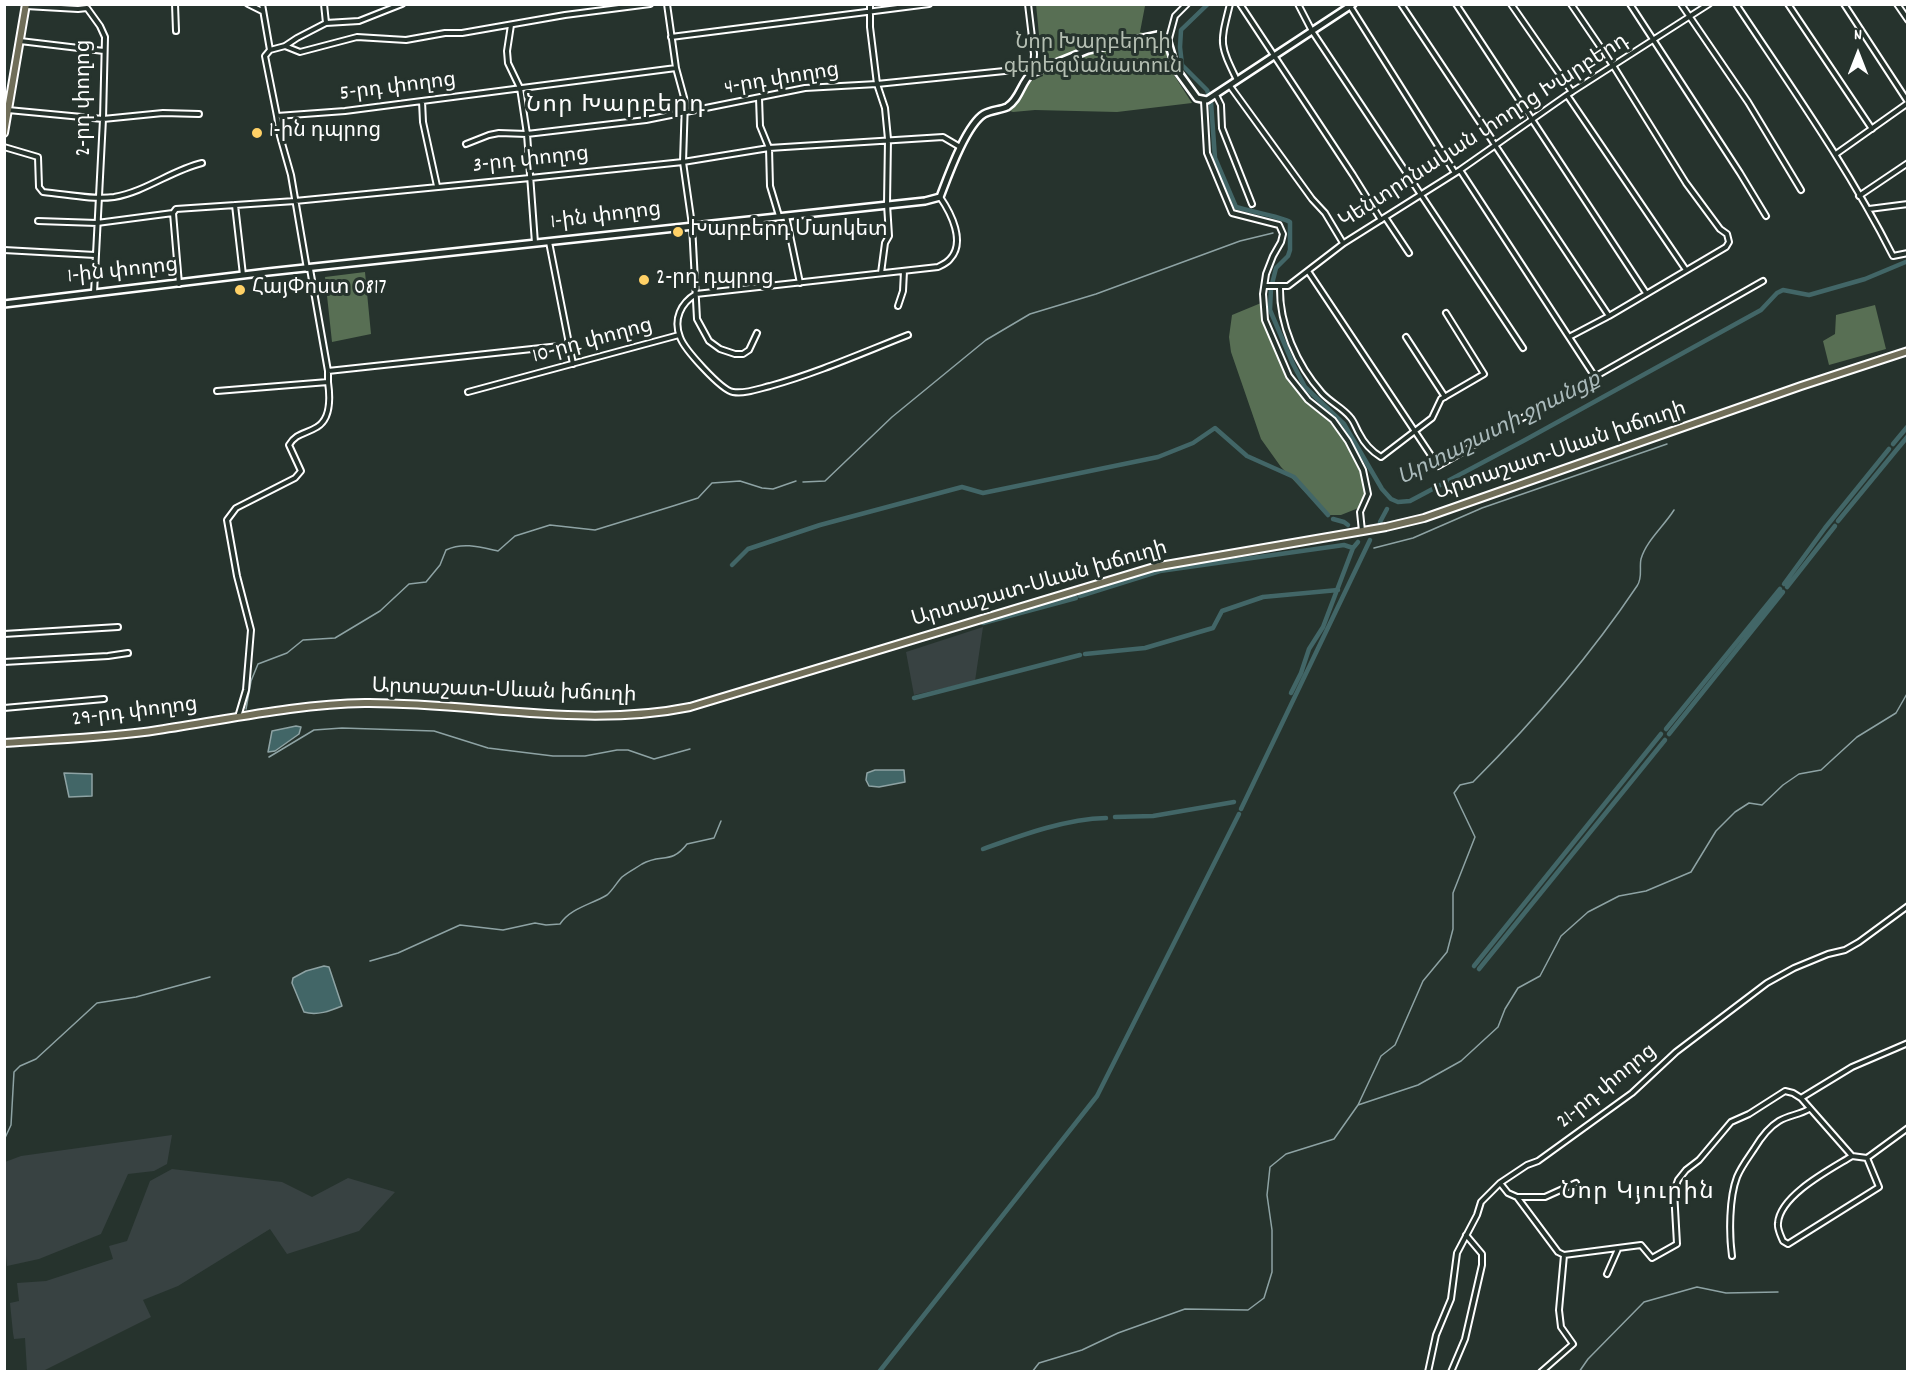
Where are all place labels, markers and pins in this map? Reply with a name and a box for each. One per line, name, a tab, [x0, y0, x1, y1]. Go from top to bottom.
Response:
place label: 1-ին դպրոց	[269, 120, 381, 146]
marker: 1-ին դպրոց	[250, 126, 264, 140]
place label: Խարբերդ Մարկետ	[690, 219, 888, 245]
marker: Խարբերդ Մարկետ	[671, 225, 685, 239]
place label: 2-րդ դպրոց	[656, 267, 774, 293]
marker: 2-րդ դպրոց	[637, 273, 651, 287]
place label: ՀայՓոստ 0817	[252, 277, 387, 303]
marker: ՀայՓոստ 0817	[233, 283, 247, 297]

